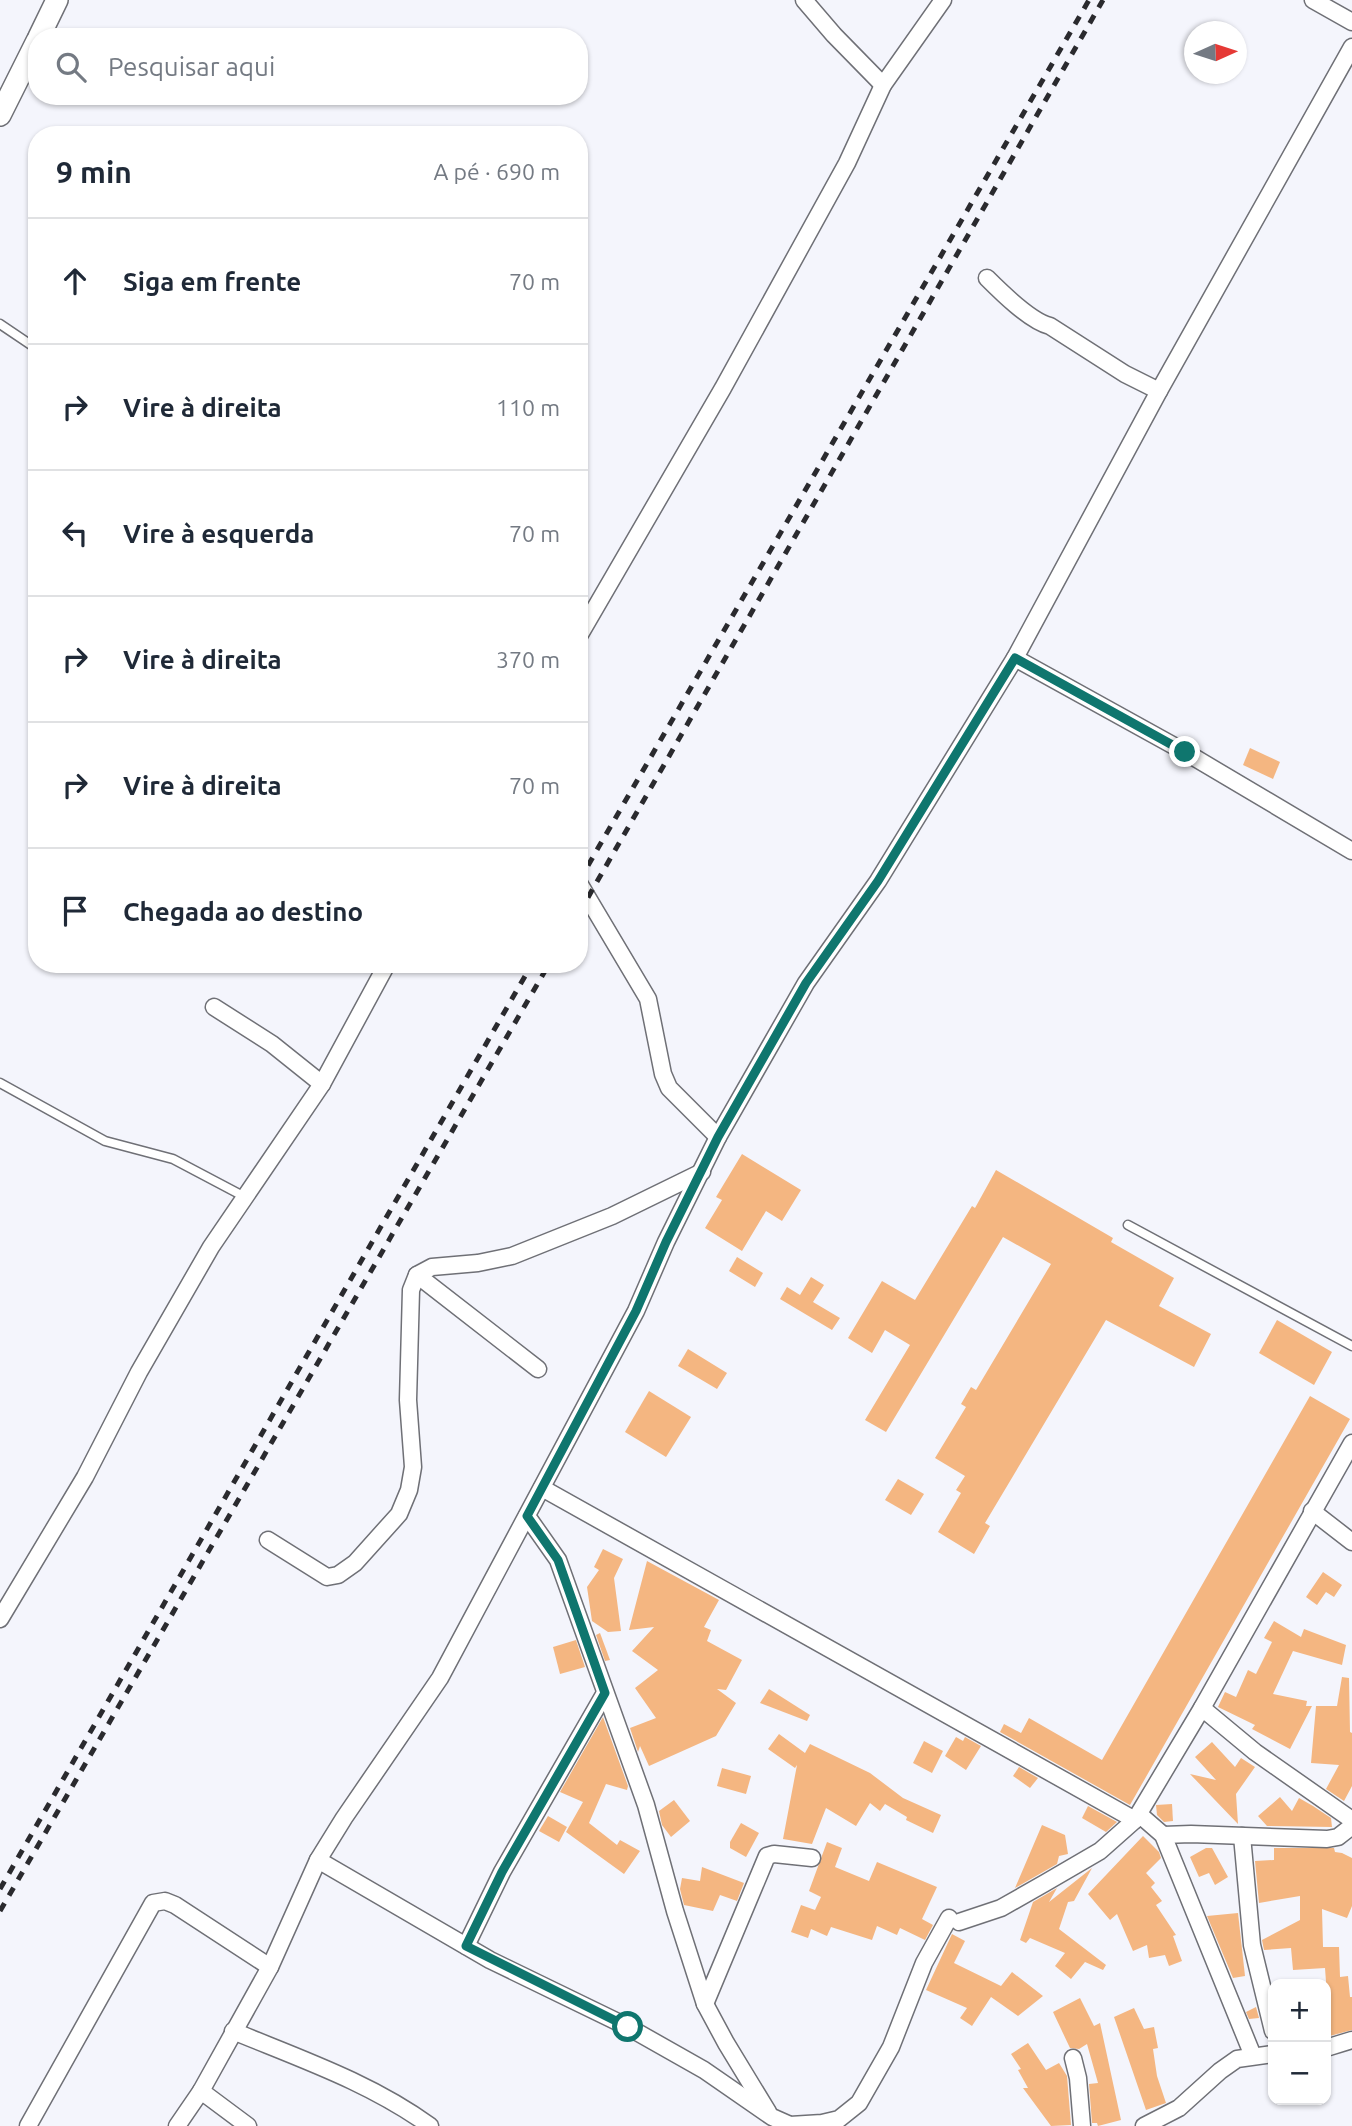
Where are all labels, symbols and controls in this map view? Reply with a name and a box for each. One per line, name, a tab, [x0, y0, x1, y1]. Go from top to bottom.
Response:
north arrow	[1184, 21, 1247, 84]
search box	[28, 28, 588, 105]
icon: search	[52, 48, 90, 86]
text: Pesquisar aqui	[108, 52, 275, 81]
text: 9 min	[56, 155, 132, 189]
text: A pé · 690 m	[433, 159, 560, 184]
icon: ahead	[56, 262, 94, 300]
text: Siga em frente	[123, 267, 301, 296]
text: 70 m	[509, 269, 560, 294]
icon: right	[56, 388, 94, 426]
text: Vire à direita	[123, 393, 282, 422]
text: 110 m	[496, 395, 560, 420]
icon: left	[56, 514, 94, 552]
text: Vire à esquerda	[123, 519, 314, 548]
text: 70 m	[509, 521, 560, 546]
icon: right	[56, 640, 94, 678]
text: Vire à direita	[123, 645, 282, 674]
text: 370 m	[496, 647, 560, 672]
route end	[1169, 736, 1200, 767]
icon: right	[56, 766, 94, 804]
text: Vire à direita	[123, 771, 282, 800]
text: 70 m	[509, 773, 560, 798]
icon: arrive	[56, 892, 94, 930]
text: Chegada ao destino	[123, 897, 363, 926]
map controls	[1268, 1979, 1331, 2105]
button: +	[1268, 1979, 1331, 2042]
route start	[612, 2011, 643, 2042]
button: −	[1268, 2042, 1331, 2105]

